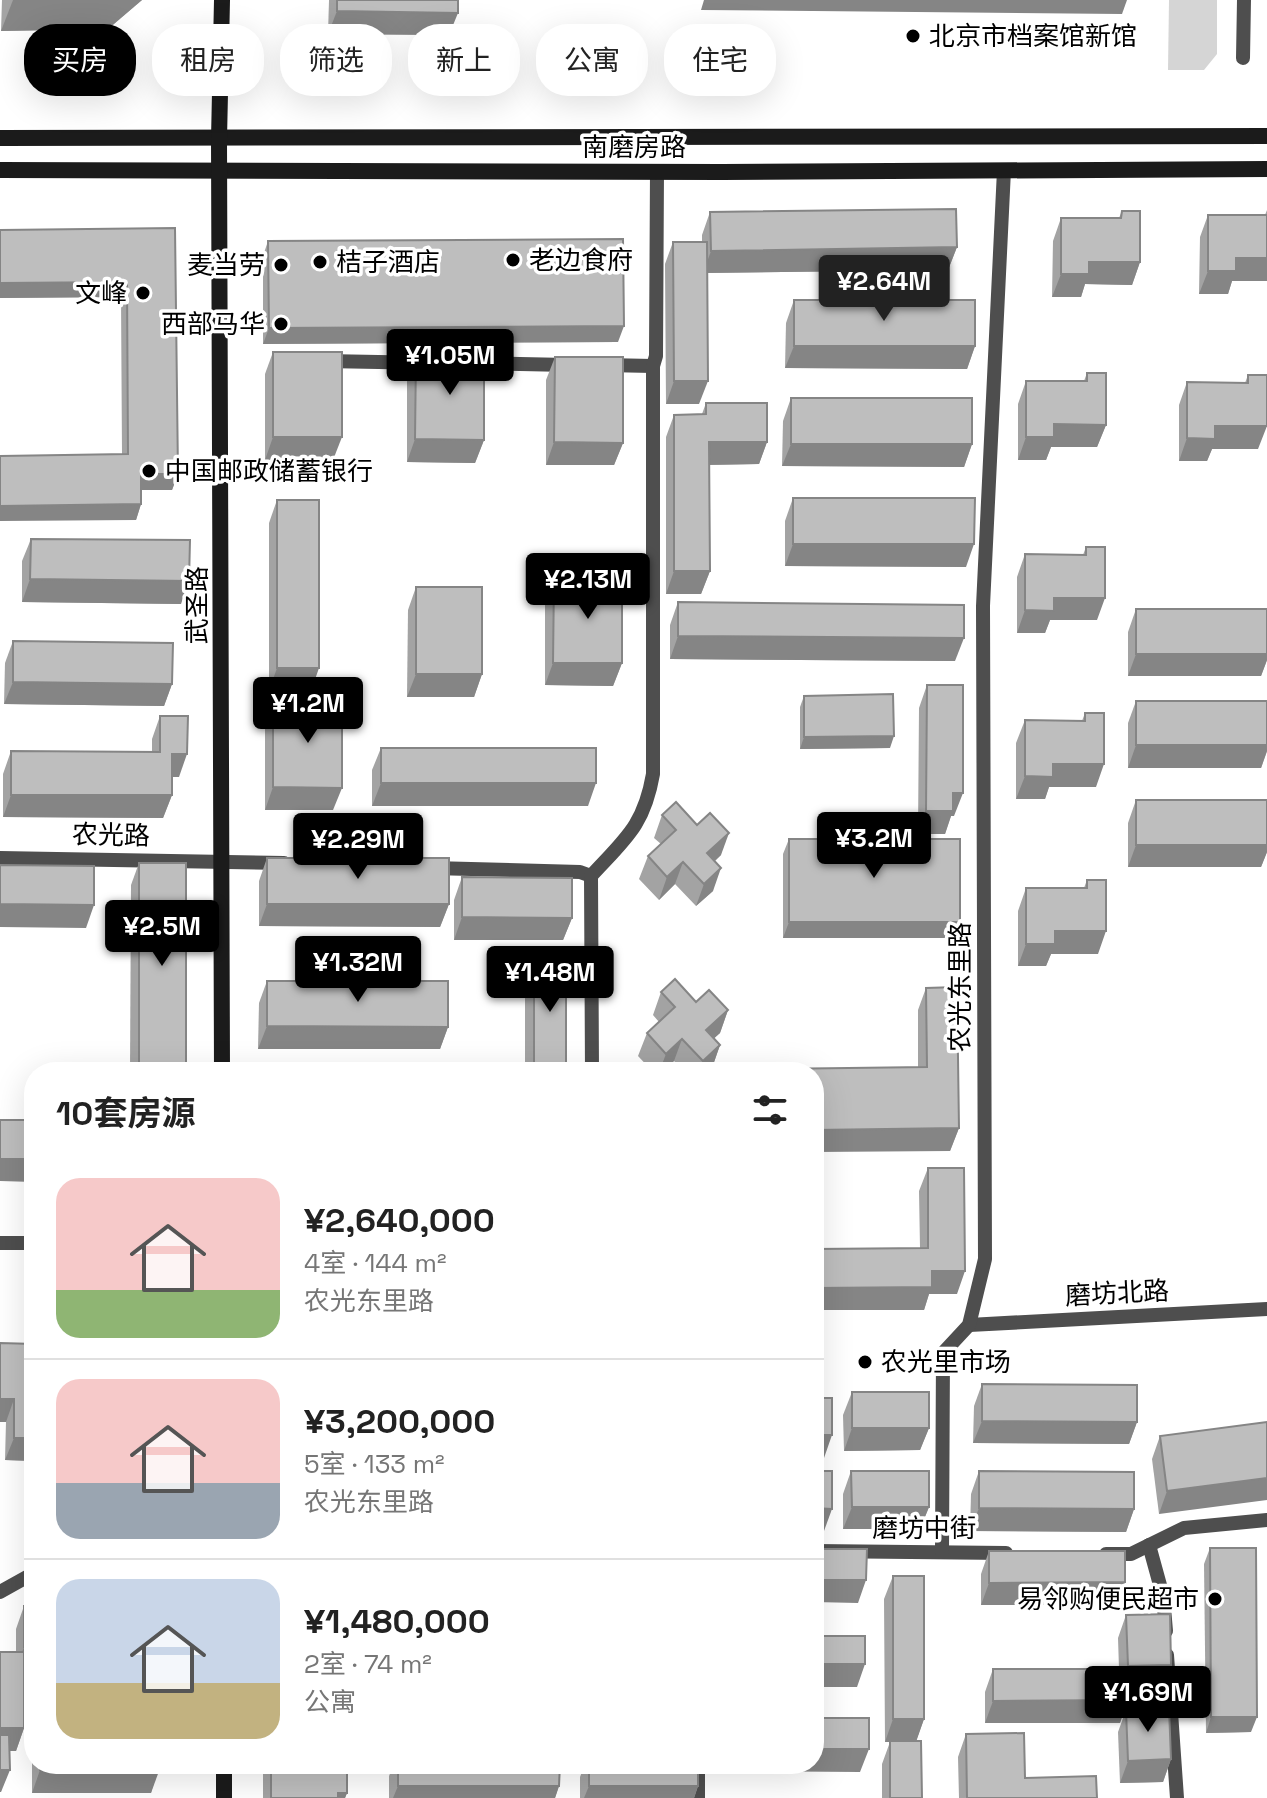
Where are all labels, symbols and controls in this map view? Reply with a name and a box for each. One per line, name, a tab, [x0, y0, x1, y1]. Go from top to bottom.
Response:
place label: 北京市档案馆新馆	[929, 19, 1137, 53]
chip: 买房	[24, 24, 136, 96]
chip: 租房	[152, 24, 264, 96]
chip: 筛选	[280, 24, 392, 96]
chip: 新上	[408, 24, 520, 96]
chip: 公寓	[536, 24, 648, 96]
chip: 住宅	[664, 24, 776, 96]
marker: 北京市档案馆新馆	[904, 27, 922, 45]
street label: 南磨房路	[582, 130, 686, 164]
place label: 老边食府	[529, 243, 633, 277]
place label: 桔子酒店	[336, 245, 440, 279]
place label: 麦当劳	[187, 248, 265, 282]
marker: 老边食府	[504, 251, 522, 269]
marker: 桔子酒店	[311, 253, 329, 271]
pin: ¥2.64M	[819, 255, 949, 323]
marker: 麦当劳	[272, 256, 290, 274]
text: ¥2.64M	[837, 264, 931, 298]
place label: 文峰	[75, 276, 127, 310]
marker: 文峰	[134, 284, 152, 302]
place label: 西部马华	[161, 307, 265, 341]
marker: 西部马华	[272, 315, 290, 333]
pin: ¥1.05M	[385, 329, 515, 397]
text: ¥1.05M	[405, 338, 495, 372]
place label: 中国邮政储蓄银行	[165, 454, 373, 488]
marker: 中国邮政储蓄银行	[140, 462, 158, 480]
pin: ¥2.13M	[523, 553, 653, 621]
text: ¥2.13M	[544, 562, 632, 596]
street label: 武圣路	[180, 566, 214, 644]
pin: ¥1.2M	[252, 677, 364, 745]
text: ¥1.2M	[271, 686, 345, 720]
pin: ¥3.2M	[818, 812, 930, 880]
pin: ¥2.29M	[293, 813, 423, 881]
street label: 农光路	[72, 817, 150, 853]
text: ¥3.2M	[835, 821, 913, 855]
text: ¥2.29M	[311, 822, 405, 856]
pin: ¥2.5M	[106, 900, 218, 968]
text: ¥2.5M	[123, 909, 201, 943]
street label: 农光东里路	[943, 922, 977, 1052]
pin: ¥1.32M	[293, 936, 423, 1004]
text: ¥1.32M	[313, 945, 403, 979]
pin: ¥1.48M	[485, 946, 615, 1014]
text: ¥1.48M	[505, 955, 595, 989]
icon: filters	[748, 1088, 792, 1132]
text: 10套房源	[56, 1092, 195, 1135]
text: ¥2,640,000	[304, 1199, 495, 1242]
icon: home	[120, 1210, 216, 1306]
text: 4室 · 144 m²	[304, 1246, 446, 1280]
street label: 磨坊北路	[1064, 1273, 1170, 1313]
text: 农光东里路	[304, 1284, 434, 1318]
place label: 农光里市场	[881, 1345, 1011, 1379]
marker: 农光里市场	[856, 1353, 874, 1371]
text: ¥3,200,000	[304, 1400, 495, 1443]
icon: home	[120, 1411, 216, 1507]
text: 5室 · 133 m²	[304, 1447, 445, 1481]
text: 农光东里路	[304, 1485, 434, 1519]
street label: 磨坊中街	[872, 1511, 976, 1545]
place label: 易邻购便民超市	[1017, 1582, 1199, 1616]
marker: 易邻购便民超市	[1206, 1590, 1224, 1608]
text: ¥1,480,000	[304, 1600, 490, 1643]
icon: home	[120, 1611, 216, 1707]
text: 2室 · 74 m²	[304, 1647, 432, 1681]
pin: ¥1.69M	[1083, 1666, 1213, 1734]
text: ¥1.69M	[1103, 1675, 1193, 1709]
text: 公寓	[304, 1685, 356, 1719]

